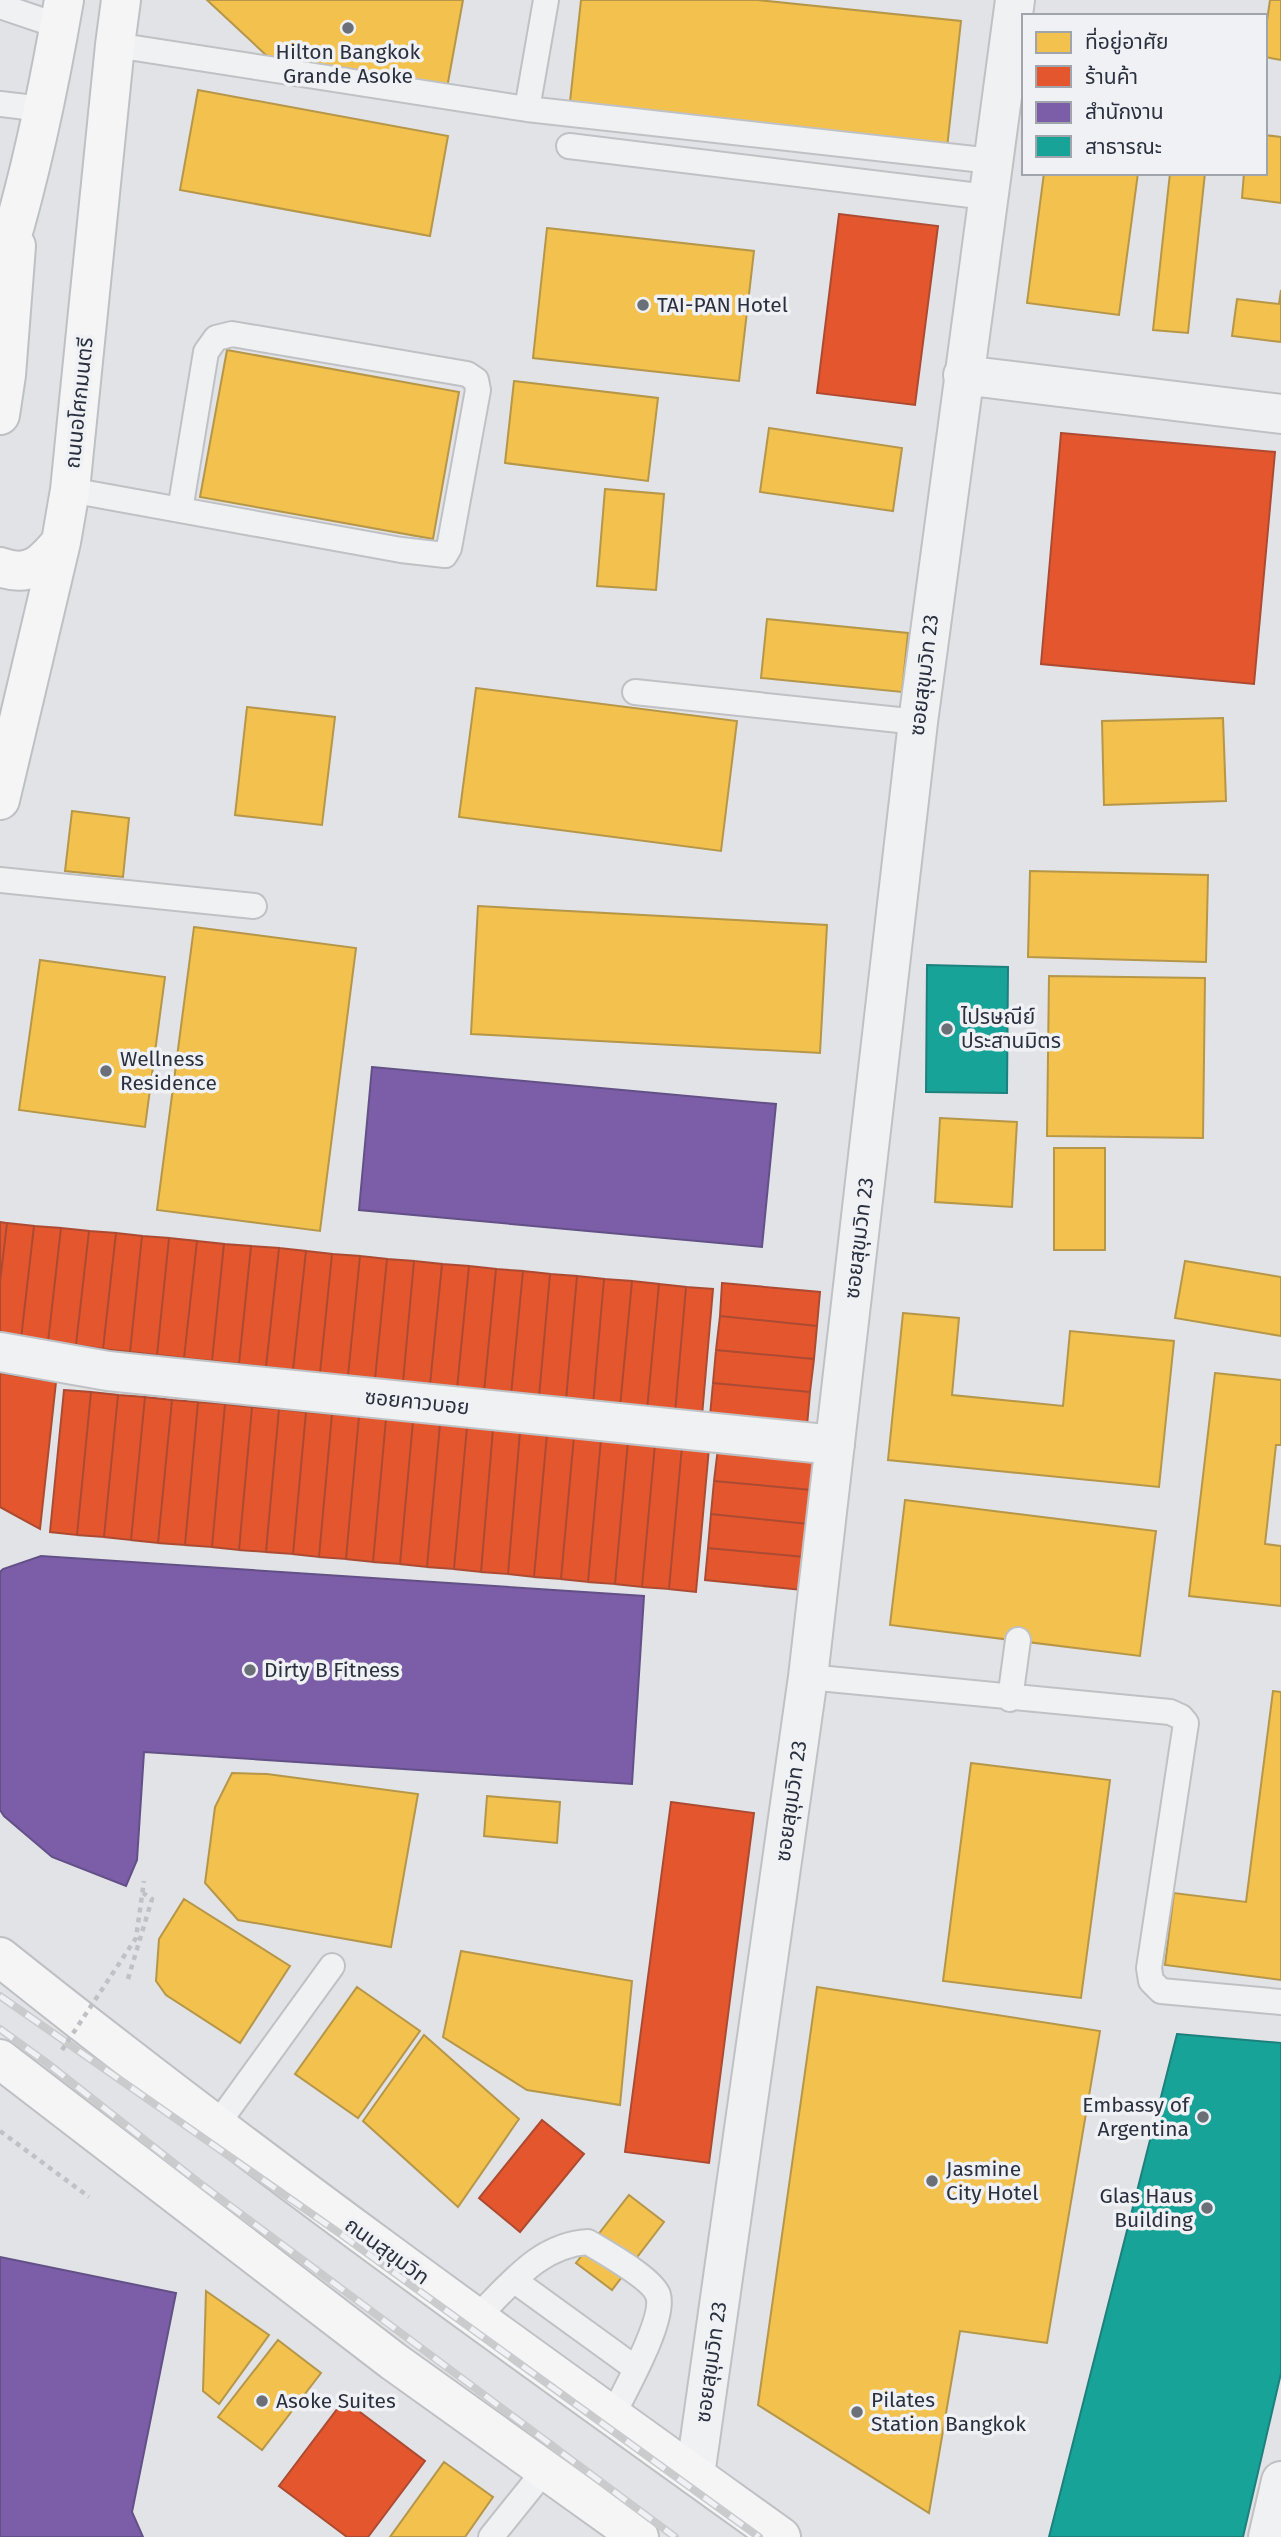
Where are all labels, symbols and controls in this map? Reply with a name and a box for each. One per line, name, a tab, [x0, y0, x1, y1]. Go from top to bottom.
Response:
legend	[1022, 14, 1267, 175]
marker: Hilton Bangkok Grande Asoke	[340, 20, 356, 36]
text: ที่อยู่อาศัย	[1085, 27, 1169, 55]
place label: Hilton Bangkok Grande Asoke	[276, 39, 421, 89]
text: ร้านค้า	[1085, 64, 1138, 90]
text: สำนักงาน	[1085, 99, 1164, 125]
text: สาธารณะ	[1085, 134, 1162, 160]
place label: TAI-PAN Hotel	[657, 292, 788, 318]
marker: TAI-PAN Hotel	[635, 297, 651, 313]
street label: ถนนอโศกมนตรี	[59, 336, 99, 470]
street label: ซอยสุขุมวิท 23	[904, 613, 944, 737]
place label: ไปรษณีย์ ประสานมิตร	[960, 1004, 1061, 1054]
marker: ไปรษณีย์ ประสานมิตร	[939, 1021, 955, 1037]
place label: Wellness Residence	[120, 1046, 217, 1096]
marker: Wellness Residence	[98, 1063, 114, 1079]
street label: ซอยสุขุมวิท 23	[839, 1176, 879, 1300]
street label: ซอยคาวบอย	[363, 1384, 471, 1420]
place label: Dirty B Fitness	[264, 1657, 400, 1683]
marker: Dirty B Fitness	[242, 1662, 258, 1678]
street label: ซอยสุขุมวิท 23	[770, 1739, 812, 1863]
place label: Embassy of Argentina	[1082, 2092, 1191, 2142]
marker: Embassy of Argentina	[1195, 2109, 1211, 2125]
place label: Jasmine City Hotel	[946, 2156, 1038, 2206]
marker: Jasmine City Hotel	[924, 2173, 940, 2189]
place label: Glas Haus Building	[1099, 2183, 1193, 2233]
marker: Glas Haus Building	[1199, 2200, 1215, 2216]
street label: ถนนสุขุมวิท	[340, 2212, 434, 2290]
street label: ซอยสุขุมวิท 23	[690, 2300, 732, 2424]
place label: Pilates Station Bangkok	[871, 2387, 1026, 2437]
place label: Asoke Suites	[276, 2388, 396, 2414]
marker: Asoke Suites	[254, 2393, 270, 2409]
marker: Pilates Station Bangkok	[849, 2404, 865, 2420]

